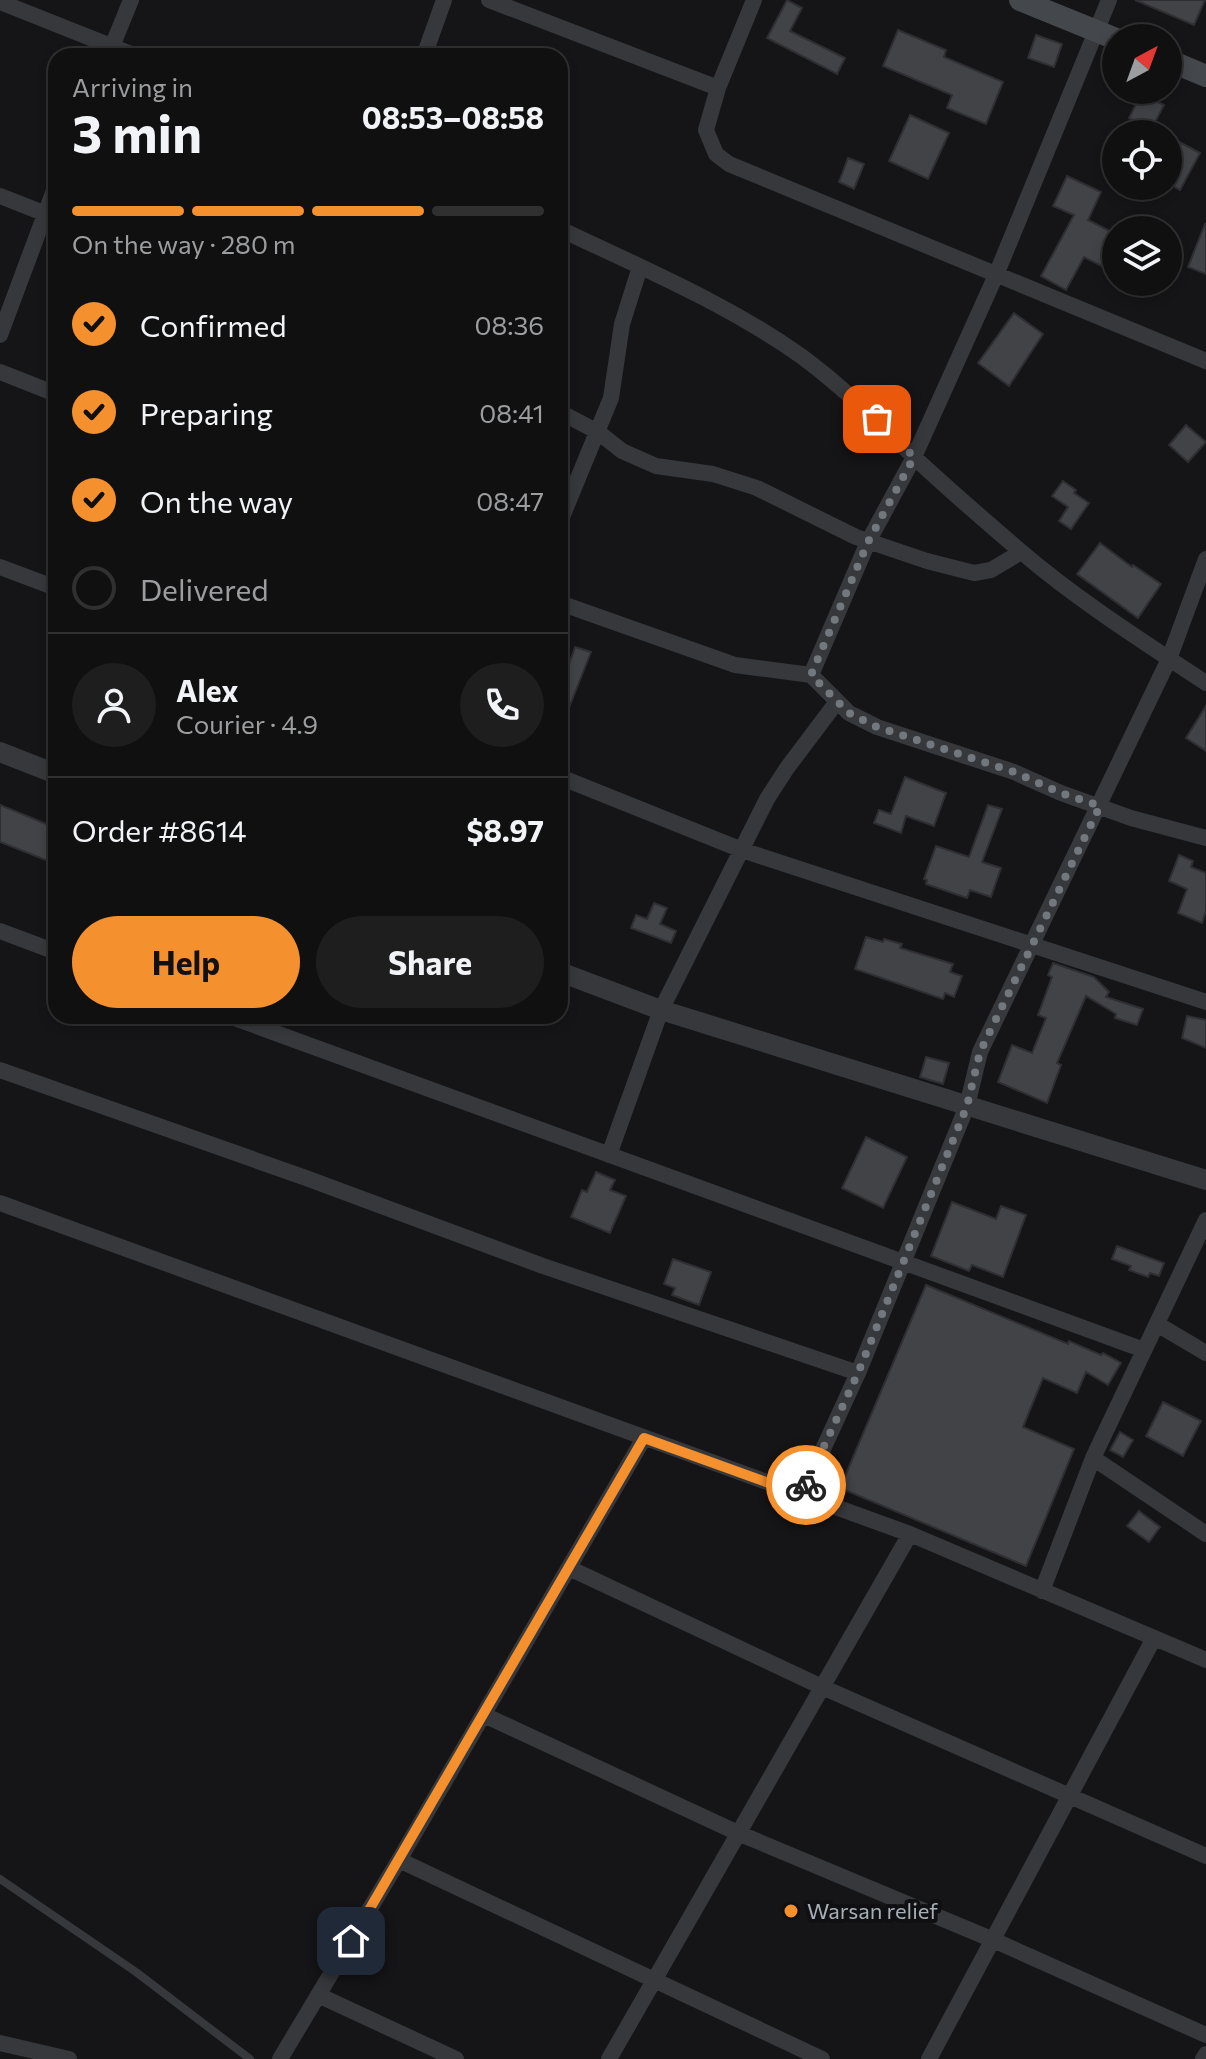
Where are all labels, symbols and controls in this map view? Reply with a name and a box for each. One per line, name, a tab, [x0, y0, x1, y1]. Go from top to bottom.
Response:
north arrow	[1102, 24, 1182, 104]
map controls	[1102, 24, 1182, 296]
text: Arriving in	[72, 71, 193, 102]
text: 08:53–08:58	[362, 98, 544, 135]
text: 3 min	[72, 100, 202, 164]
button: locate	[1102, 120, 1182, 200]
button: layers	[1102, 216, 1182, 296]
text: On the way · 280 m	[72, 228, 296, 259]
icon: check	[72, 302, 116, 346]
text: Confirmed	[140, 306, 287, 343]
text: 08:36	[475, 309, 544, 340]
pin	[843, 385, 911, 453]
icon: check	[72, 390, 116, 434]
text: Preparing	[140, 394, 273, 431]
text: 08:41	[479, 397, 544, 428]
icon: bag	[855, 397, 899, 441]
icon: check	[72, 478, 116, 522]
text: On the way	[140, 482, 293, 519]
text: 08:47	[476, 485, 544, 516]
text: Delivered	[140, 570, 269, 607]
button: person	[72, 663, 156, 747]
button: phone	[460, 663, 544, 747]
text: Alex	[176, 671, 239, 708]
text: Courier · 4.9	[176, 708, 318, 739]
text: Order #8614	[72, 811, 247, 848]
text: $8.97	[466, 811, 544, 848]
button: Help	[72, 916, 300, 1008]
button: Share	[316, 916, 544, 1008]
courier	[766, 1445, 846, 1525]
icon: bike	[784, 1463, 828, 1507]
place label: Warsan relief	[807, 1897, 938, 1924]
marker: Warsan relief	[782, 1902, 800, 1920]
pin	[317, 1907, 385, 1975]
icon: home	[329, 1919, 373, 1963]

